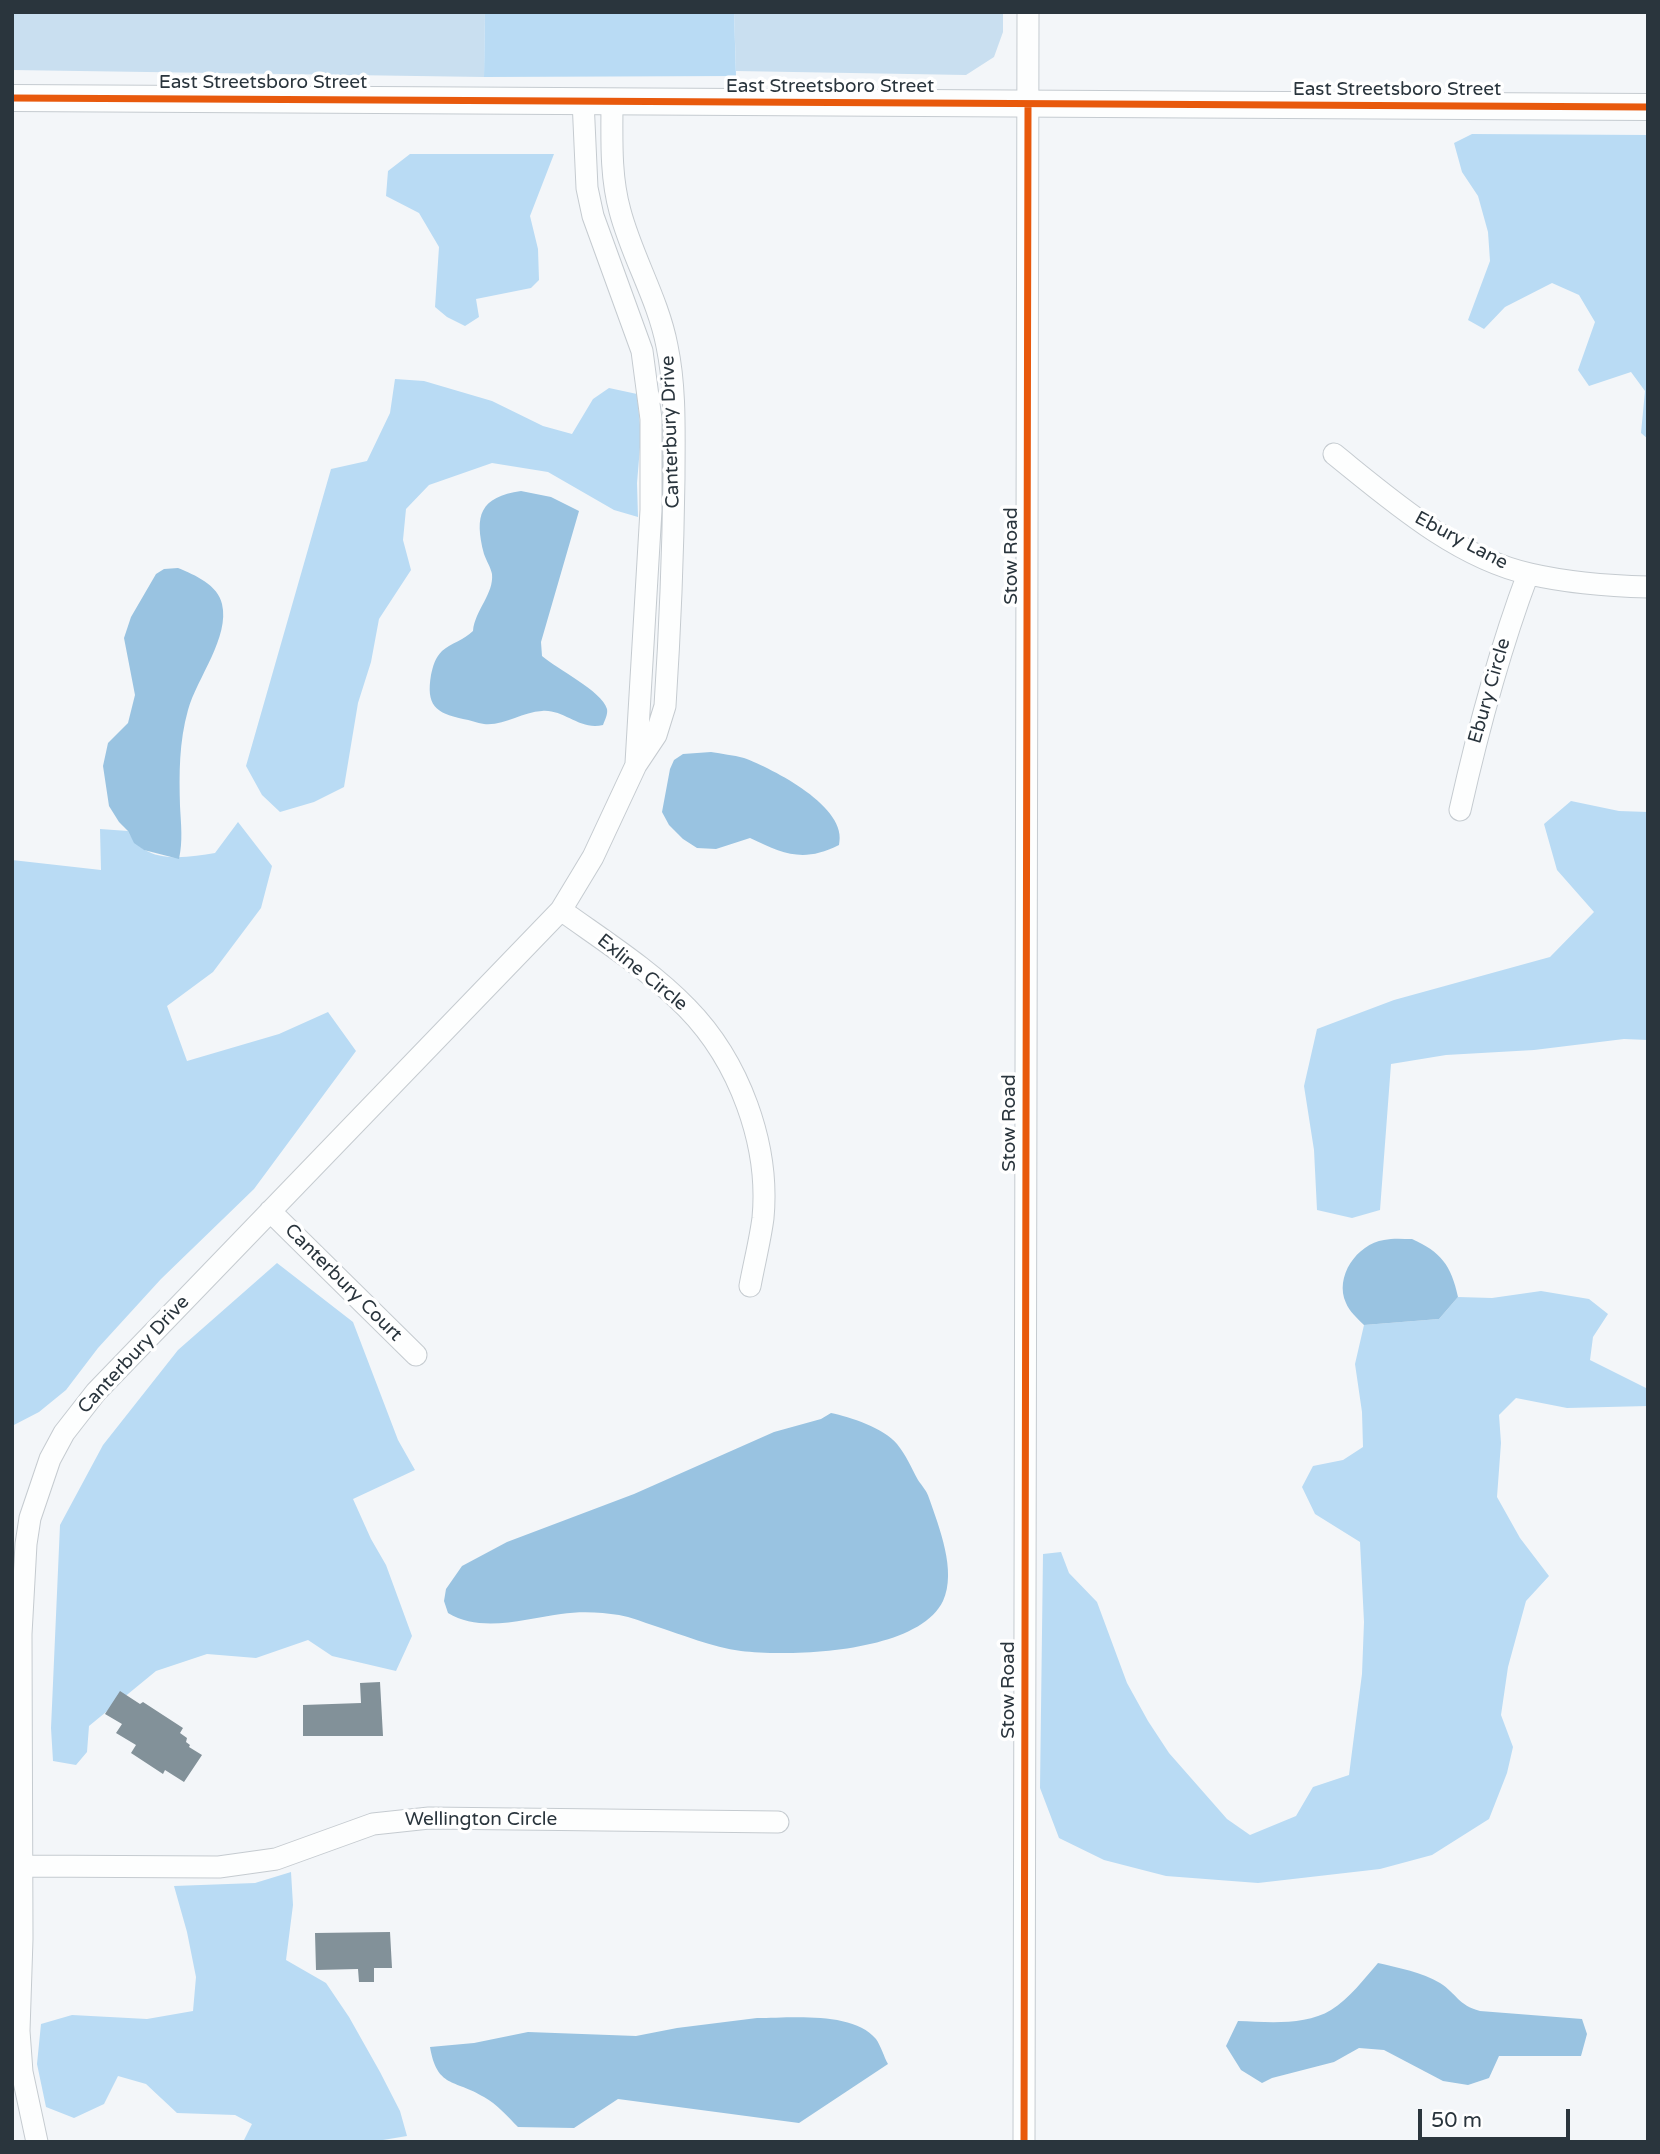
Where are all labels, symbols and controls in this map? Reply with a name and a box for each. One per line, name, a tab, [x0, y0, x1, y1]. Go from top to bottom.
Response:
street label: East Streetsboro Street	[159, 72, 367, 94]
street label: East Streetsboro Street	[726, 76, 934, 98]
street label: East Streetsboro Street	[1293, 79, 1501, 101]
street label: Canterbury Drive	[657, 355, 685, 509]
street label: Stow Road	[1001, 507, 1023, 605]
street label: Ebury Lane	[1411, 507, 1511, 575]
street label: Ebury Circle	[1464, 636, 1516, 746]
street label: Exline Circle	[592, 930, 692, 1016]
street label: Stow Road	[999, 1074, 1021, 1172]
street label: Canterbury Court	[279, 1219, 407, 1347]
street label: Canterbury Drive	[73, 1291, 195, 1419]
street label: Stow Road	[998, 1641, 1020, 1739]
street label: Wellington Circle	[405, 1809, 557, 1831]
scale bar	[1422, 2094, 1574, 2138]
text: 50 m	[1431, 2108, 1482, 2133]

